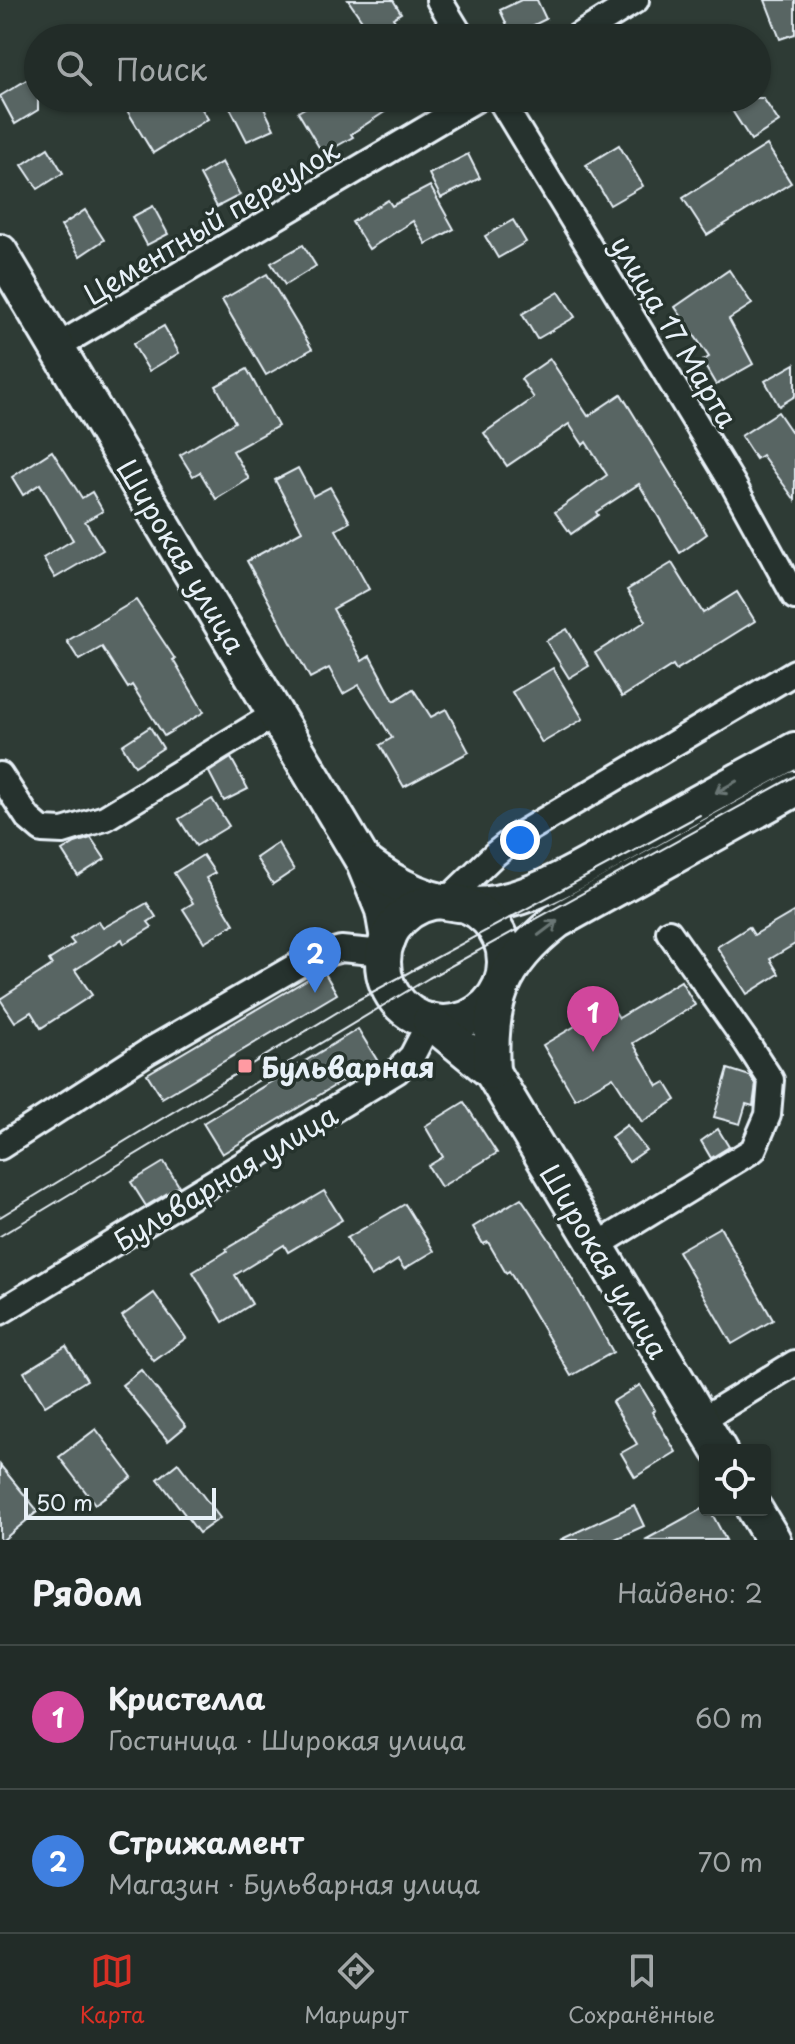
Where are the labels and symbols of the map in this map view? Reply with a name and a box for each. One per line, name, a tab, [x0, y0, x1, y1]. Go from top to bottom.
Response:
street label: Цементный переулок	[75, 127, 347, 314]
street label: улица 17 Марта	[600, 226, 750, 436]
street label: Широкая улица	[107, 451, 257, 662]
one-way arrow	[715, 780, 739, 796]
your location	[500, 820, 540, 860]
one-way arrow	[537, 920, 558, 937]
pin: 2	[289, 927, 341, 993]
pin: 1	[567, 986, 619, 1052]
place label: Бульварная	[261, 1045, 435, 1088]
marker: Бульварная	[236, 1057, 254, 1075]
street label: Бульварная улица	[105, 1093, 346, 1261]
street label: Широкая улица	[530, 1156, 680, 1367]
scale bar	[24, 1484, 216, 1520]

